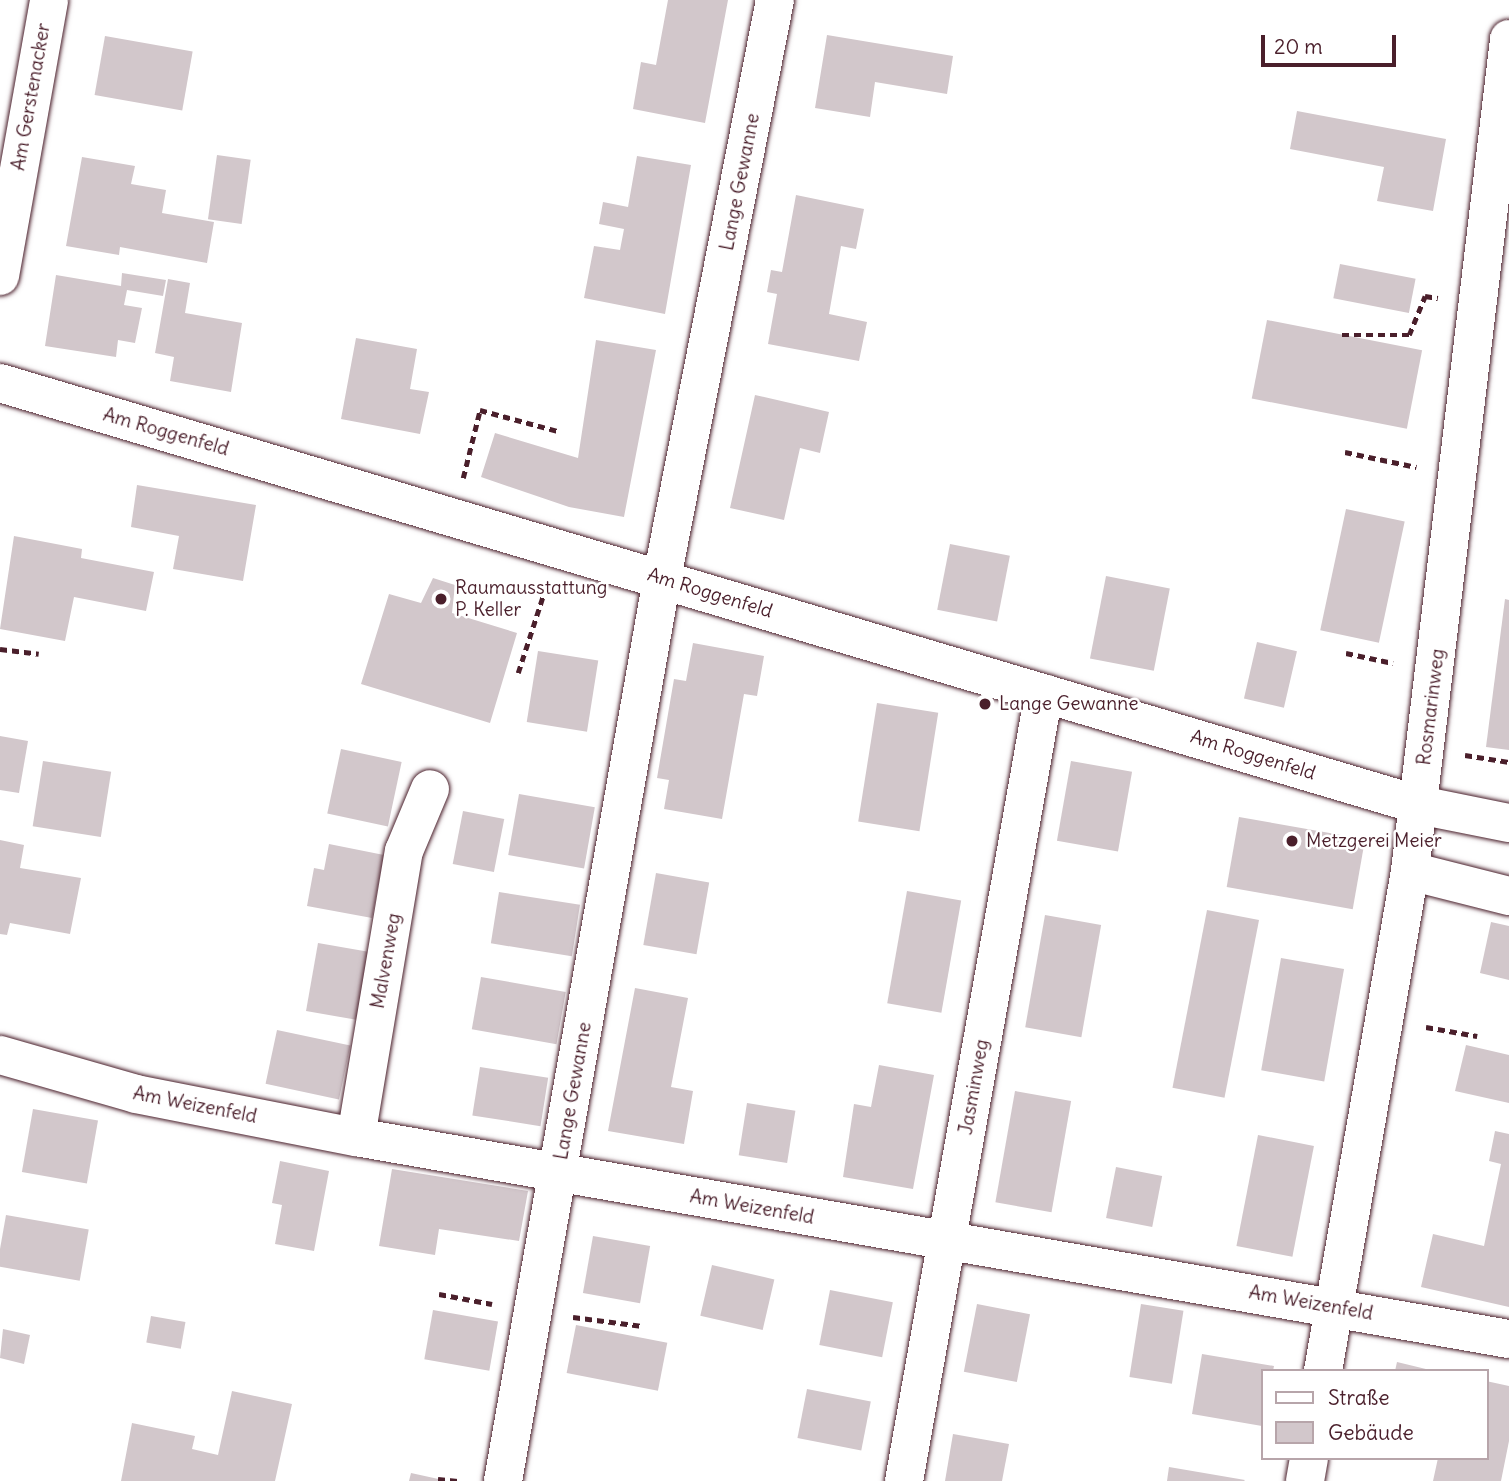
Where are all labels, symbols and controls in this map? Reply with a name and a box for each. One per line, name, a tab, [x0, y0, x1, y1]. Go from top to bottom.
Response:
scale bar	[1264, 21, 1399, 65]
street label: Am Gerstenacker	[7, 22, 55, 172]
text: 20 m	[1274, 33, 1323, 60]
street label: Lange Gewanne	[716, 111, 764, 253]
street label: Am Roggenfeld	[100, 403, 232, 461]
street label: Am Roggenfeld	[645, 563, 775, 623]
place label: Raumausstattung P. Keller	[455, 577, 607, 621]
marker: Raumausstattung P. Keller	[433, 591, 449, 607]
street label: Rosmarinweg	[1413, 647, 1449, 767]
place label: Lange Gewanne	[999, 693, 1138, 715]
marker: Lange Gewanne	[977, 696, 993, 712]
street label: Am Roggenfeld	[1188, 725, 1318, 785]
place label: Metzgerei Meier	[1306, 830, 1442, 852]
marker: Metzgerei Meier	[1284, 833, 1300, 849]
street label: Malvenweg	[366, 912, 406, 1010]
street label: Lange Gewanne	[550, 1020, 596, 1162]
street label: Jasminweg	[954, 1037, 994, 1137]
street label: Am Weizenfeld	[131, 1082, 259, 1128]
street label: Am Weizenfeld	[688, 1185, 816, 1229]
street label: Am Weizenfeld	[1247, 1281, 1375, 1325]
legend	[1260, 1369, 1488, 1460]
text: Straße	[1328, 1384, 1389, 1411]
text: Gebäude	[1328, 1419, 1414, 1446]

